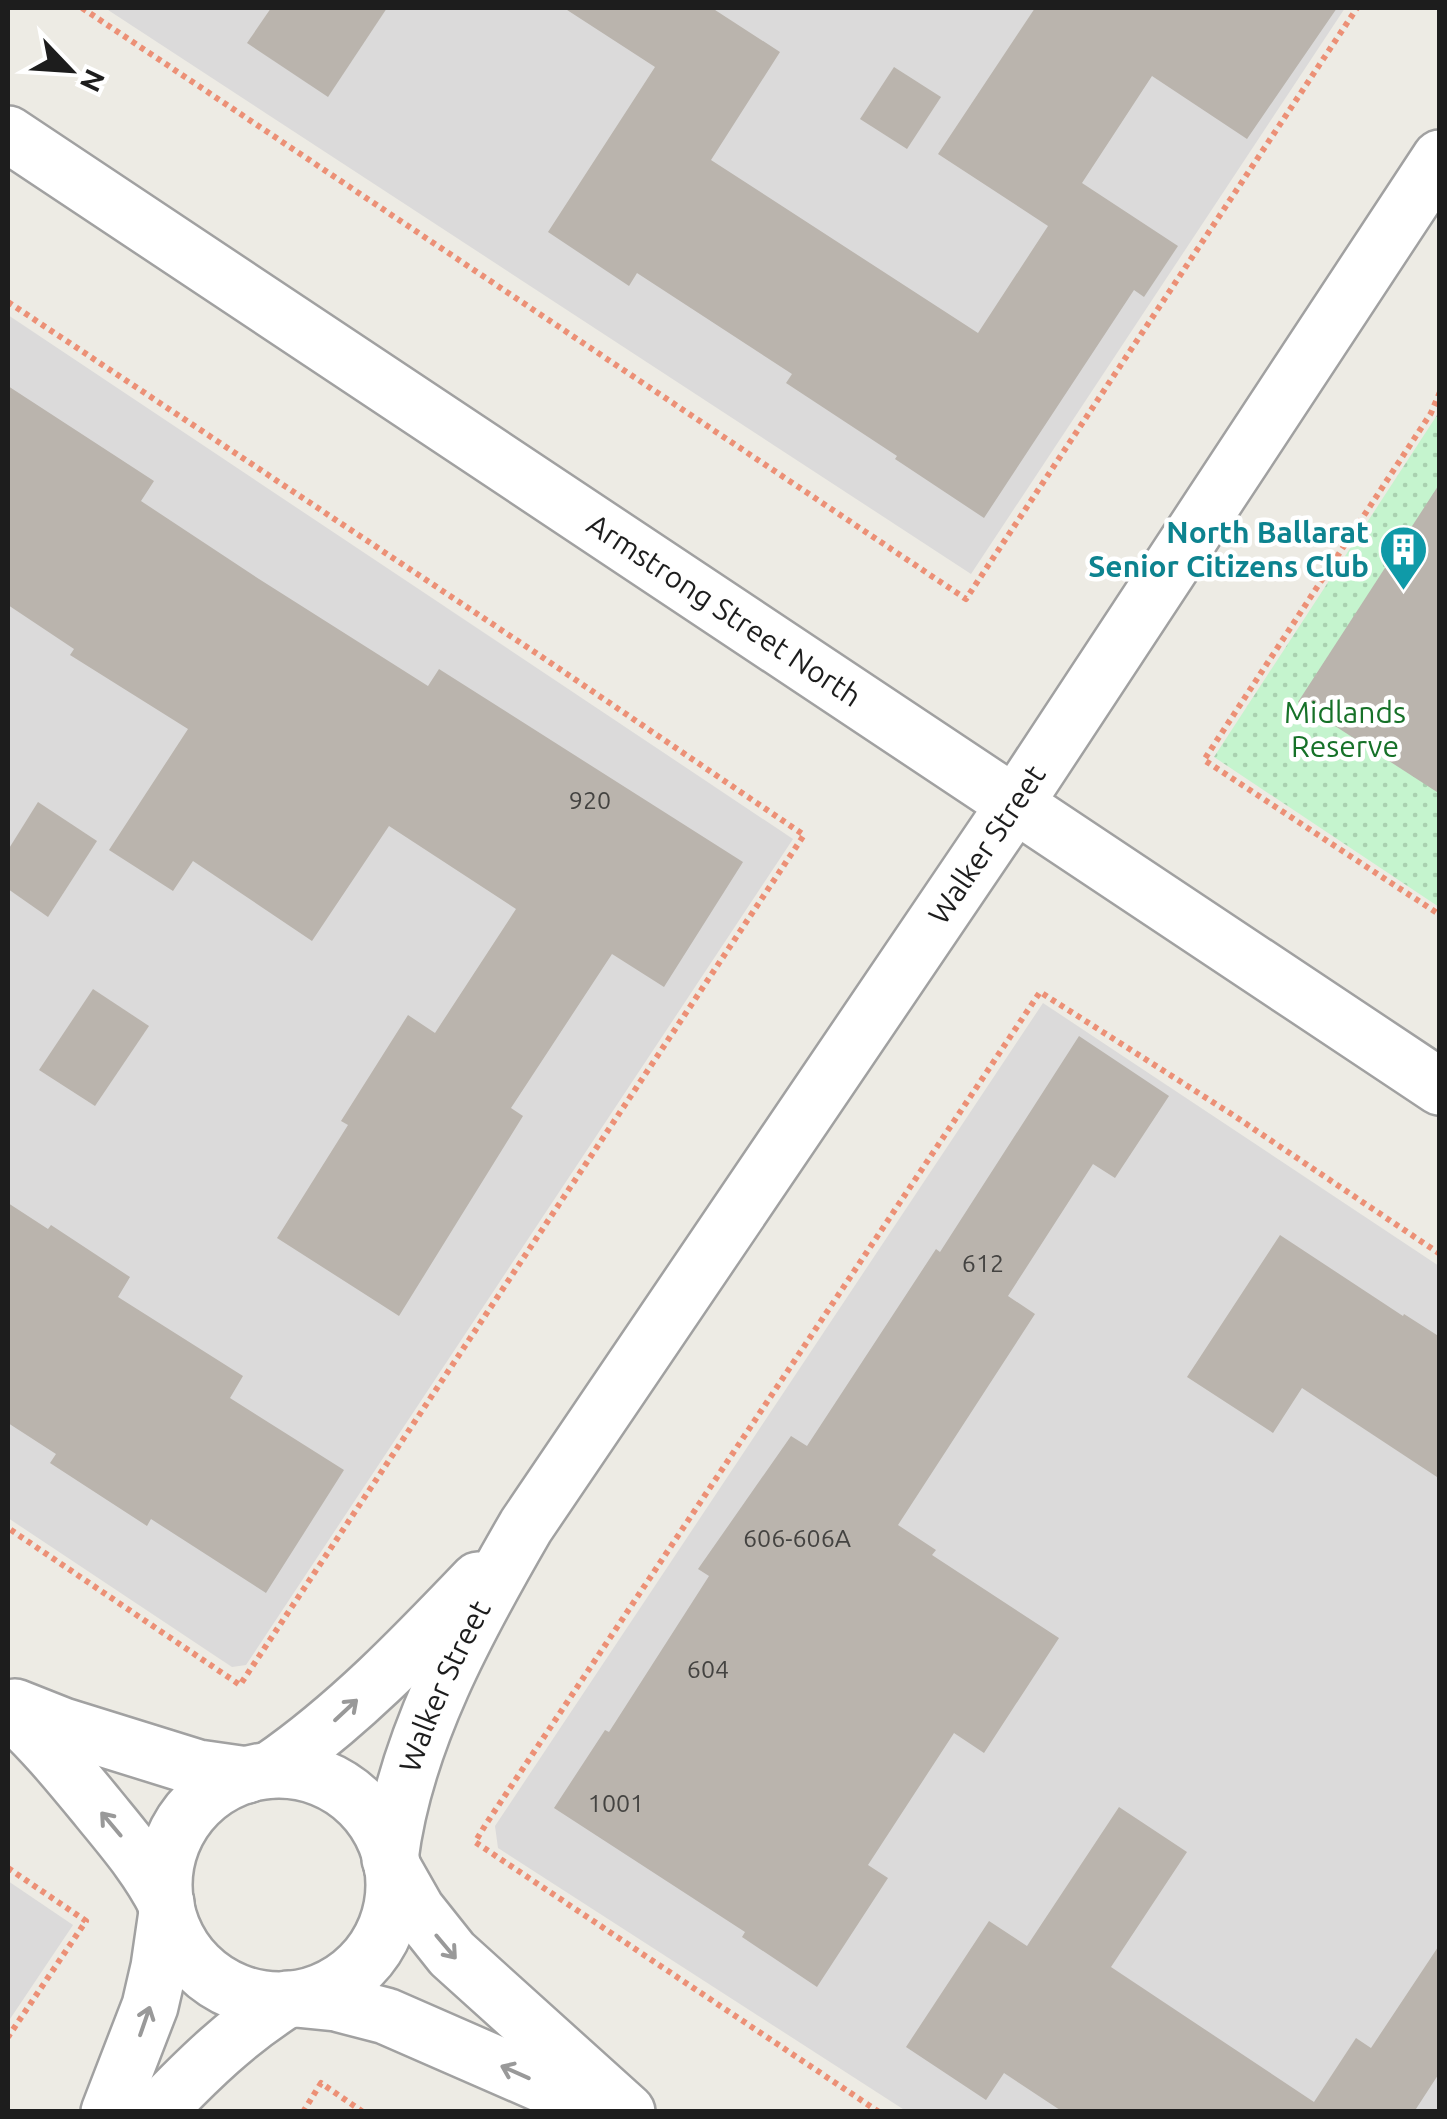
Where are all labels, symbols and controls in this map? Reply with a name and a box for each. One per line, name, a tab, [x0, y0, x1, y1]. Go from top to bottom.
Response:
north arrow	[20, 20, 120, 120]
text: N	[75, 65, 112, 97]
street label: Armstrong Street North	[581, 506, 868, 713]
place label: North Ballarat Senior Citizens Club	[1088, 515, 1369, 583]
building icon: North Ballarat Senior Citizens Club	[1378, 524, 1430, 592]
park label: Midlands Reserve	[1284, 695, 1406, 763]
street label: Walker Street	[921, 758, 1052, 930]
house number: 920	[569, 786, 611, 814]
house number: 612	[962, 1249, 1004, 1277]
house number: 606-606A	[743, 1524, 851, 1552]
street label: Walker Street	[392, 1594, 497, 1776]
house number: 604	[687, 1655, 729, 1683]
one-way arrow	[333, 1699, 358, 1722]
house number: 1001	[588, 1789, 644, 1817]
one-way arrow	[100, 1811, 122, 1837]
one-way arrow	[435, 1933, 457, 1959]
one-way arrow	[137, 2005, 155, 2037]
one-way arrow	[500, 2062, 531, 2080]

